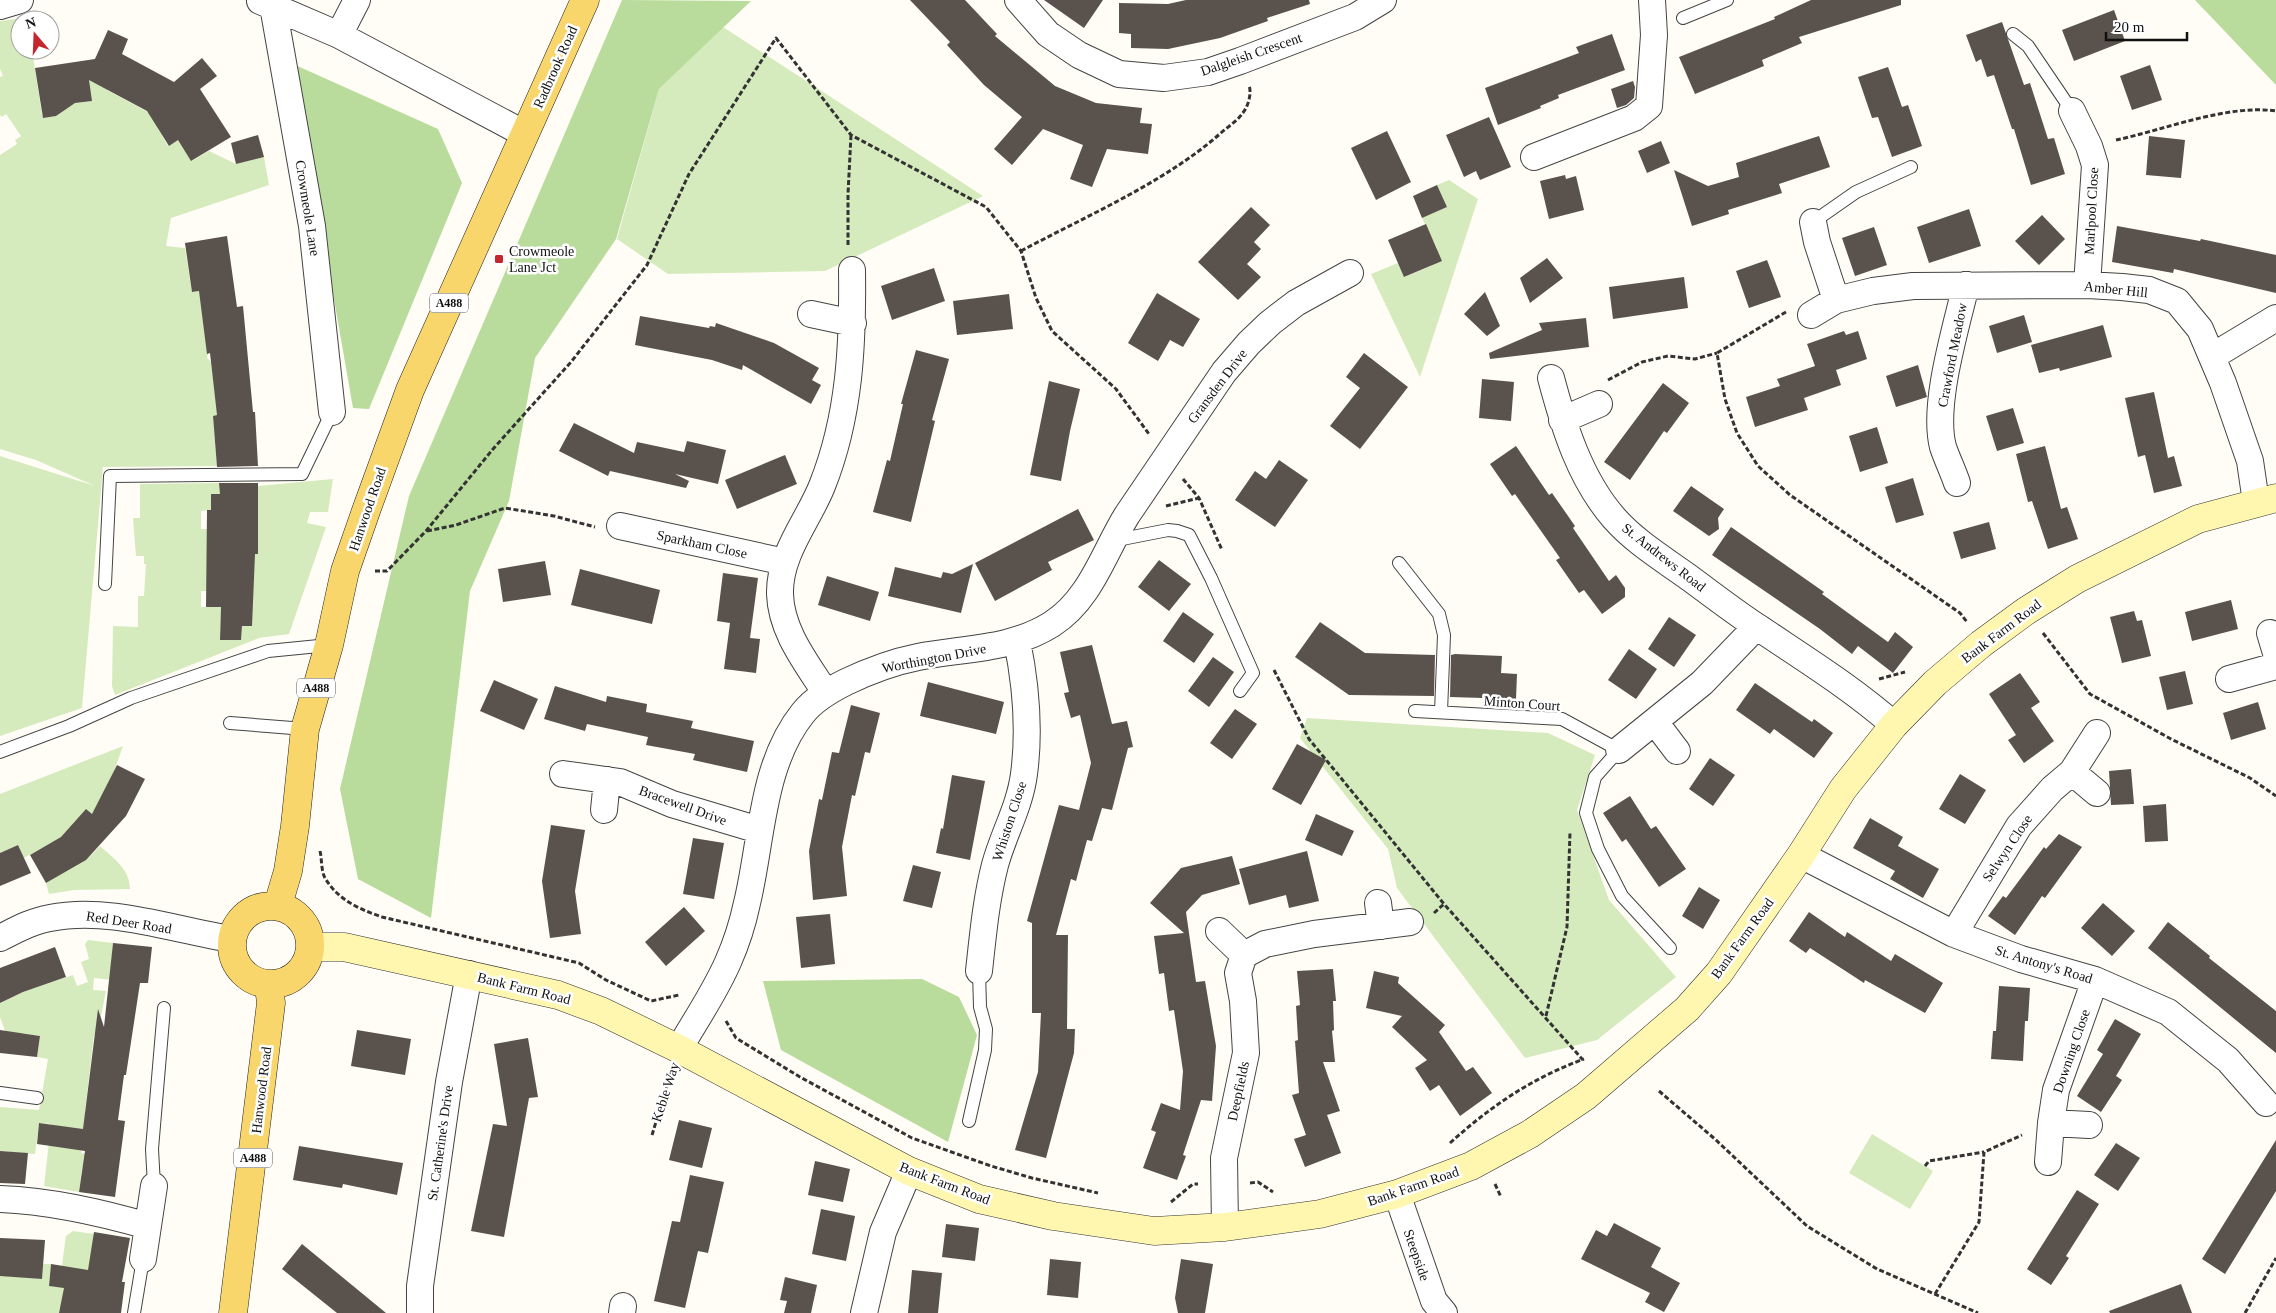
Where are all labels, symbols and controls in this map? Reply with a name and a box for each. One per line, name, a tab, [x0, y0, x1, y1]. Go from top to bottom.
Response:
north arrow	[10, 10, 60, 60]
scale bar	[2106, 10, 2187, 42]
text: N	[24, 14, 38, 32]
text: 20 m	[2114, 19, 2145, 35]
street label: Radbrook Road	[531, 24, 580, 111]
street label: Dalgleish Crescent	[1199, 30, 1304, 79]
street label: Crowmeole Lane	[293, 159, 322, 257]
street label: Marlpool Close	[2082, 167, 2101, 255]
place label: Crowmeole Lane Jct	[509, 244, 574, 275]
marker: Crowmeole Lane Jct	[493, 253, 505, 265]
street label: Amber Hill	[2083, 279, 2149, 300]
road number: A488	[430, 294, 468, 312]
street label: Crawford Meadow	[1935, 301, 1970, 409]
street label: Gransden Drive	[1185, 346, 1250, 426]
street label: Hanwood Road	[346, 465, 389, 553]
street label: St. Andrews Road	[1619, 520, 1708, 595]
street label: Sparkham Close	[655, 528, 749, 561]
street label: Bank Farm Road	[1959, 597, 2044, 666]
street label: Worthington Drive	[881, 641, 987, 676]
road number: A488	[297, 678, 335, 698]
street label: Minton Court	[1483, 693, 1561, 714]
street label: Whiston Close	[990, 779, 1029, 863]
street label: Bracewell Drive	[637, 783, 729, 828]
street label: Selwyn Close	[1980, 812, 2035, 885]
street label: Bank Farm Road	[1708, 895, 1777, 981]
street label: Red Deer Road	[85, 908, 173, 937]
street label: St. Antony's Road	[1993, 943, 2094, 986]
street label: Bank Farm Road	[476, 970, 572, 1007]
street label: Downing Close	[2050, 1007, 2093, 1095]
street label: Hanwood Road	[249, 1046, 274, 1134]
street label: Keble Way	[649, 1060, 682, 1124]
street label: Deepfields	[1225, 1060, 1252, 1122]
street label: St. Catherine's Drive	[425, 1084, 456, 1202]
road number: A488	[234, 1148, 272, 1168]
street label: Bank Farm Road	[897, 1159, 992, 1208]
street label: Bank Farm Road	[1365, 1164, 1461, 1209]
street label: Steepside	[1401, 1227, 1432, 1283]

